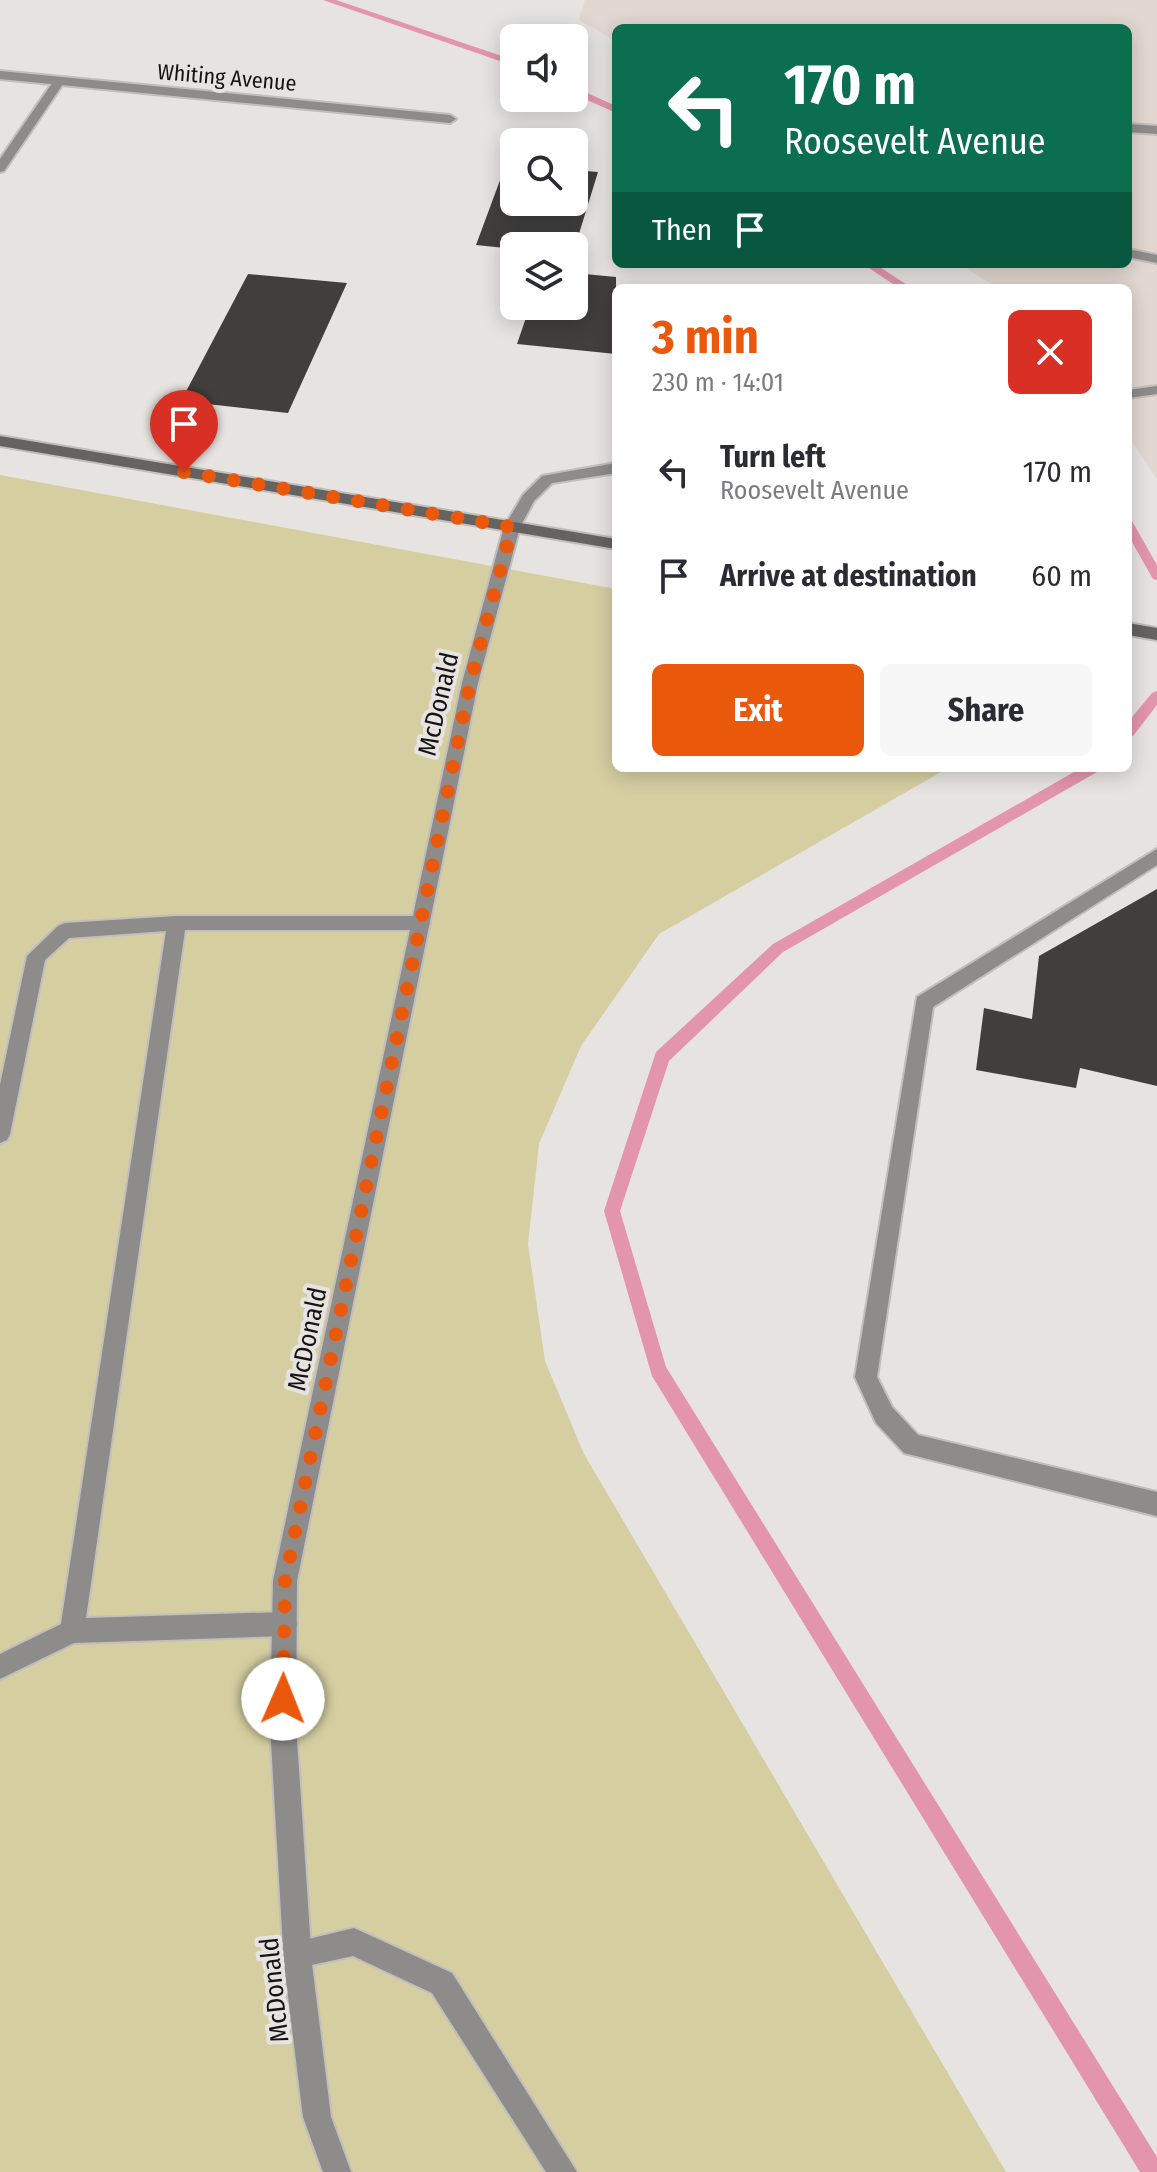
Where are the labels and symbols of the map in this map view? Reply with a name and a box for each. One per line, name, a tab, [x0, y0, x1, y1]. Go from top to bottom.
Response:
street label: Whiting Avenue	[156, 58, 298, 97]
pin	[150, 390, 218, 472]
street label: McDonald	[412, 649, 465, 759]
street label: McDonald	[281, 1284, 334, 1394]
position arrow	[241, 1657, 325, 1741]
street label: McDonald	[254, 1936, 295, 2044]

